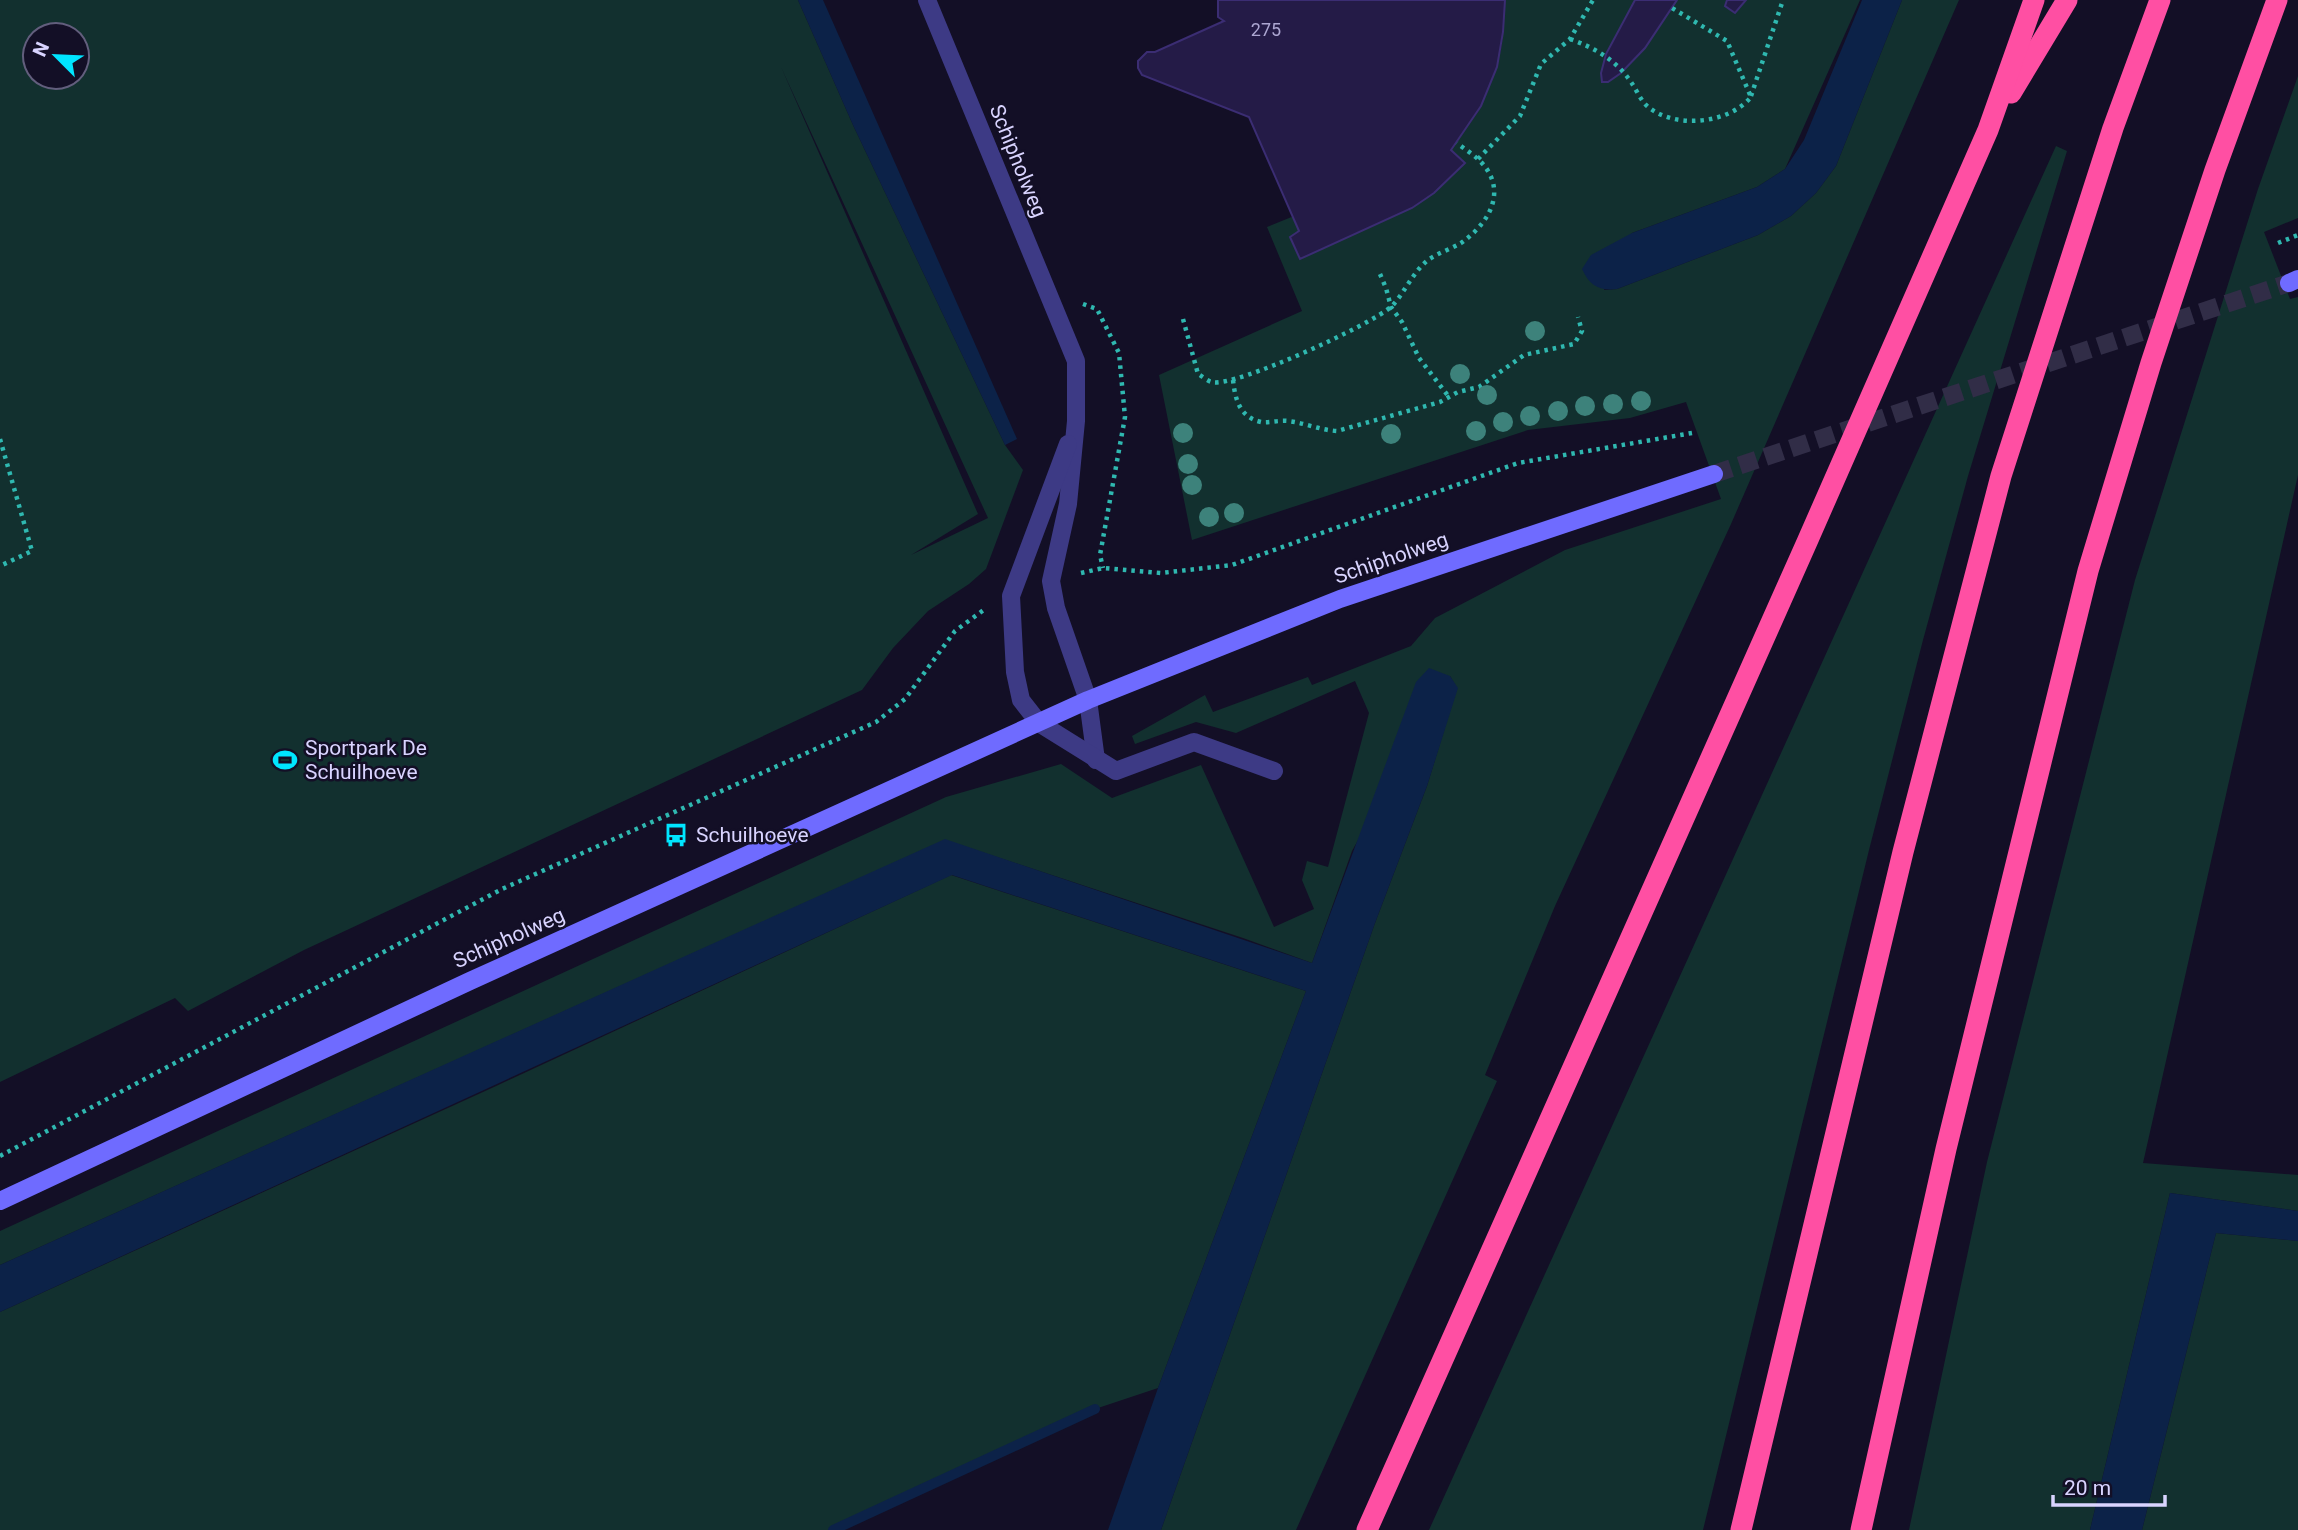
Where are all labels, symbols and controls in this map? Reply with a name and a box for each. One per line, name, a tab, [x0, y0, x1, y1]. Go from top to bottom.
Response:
house number: 275	[1251, 19, 1281, 40]
north arrow	[21, 21, 91, 91]
text: N	[28, 38, 54, 60]
street label: Schipholweg	[985, 101, 1051, 221]
street label: Schipholweg	[1331, 527, 1451, 589]
place label: Sportpark De Schuilhoeve	[305, 736, 427, 784]
sports icon: Sportpark De Schuilhoeve	[271, 746, 299, 774]
bus stop icon: Schuilhoeve	[662, 821, 690, 849]
place label: Schuilhoeve	[696, 823, 809, 847]
street label: Schipholweg	[450, 903, 568, 973]
scale bar	[2053, 1464, 2165, 1508]
text: 20 m	[2064, 1476, 2111, 1500]

